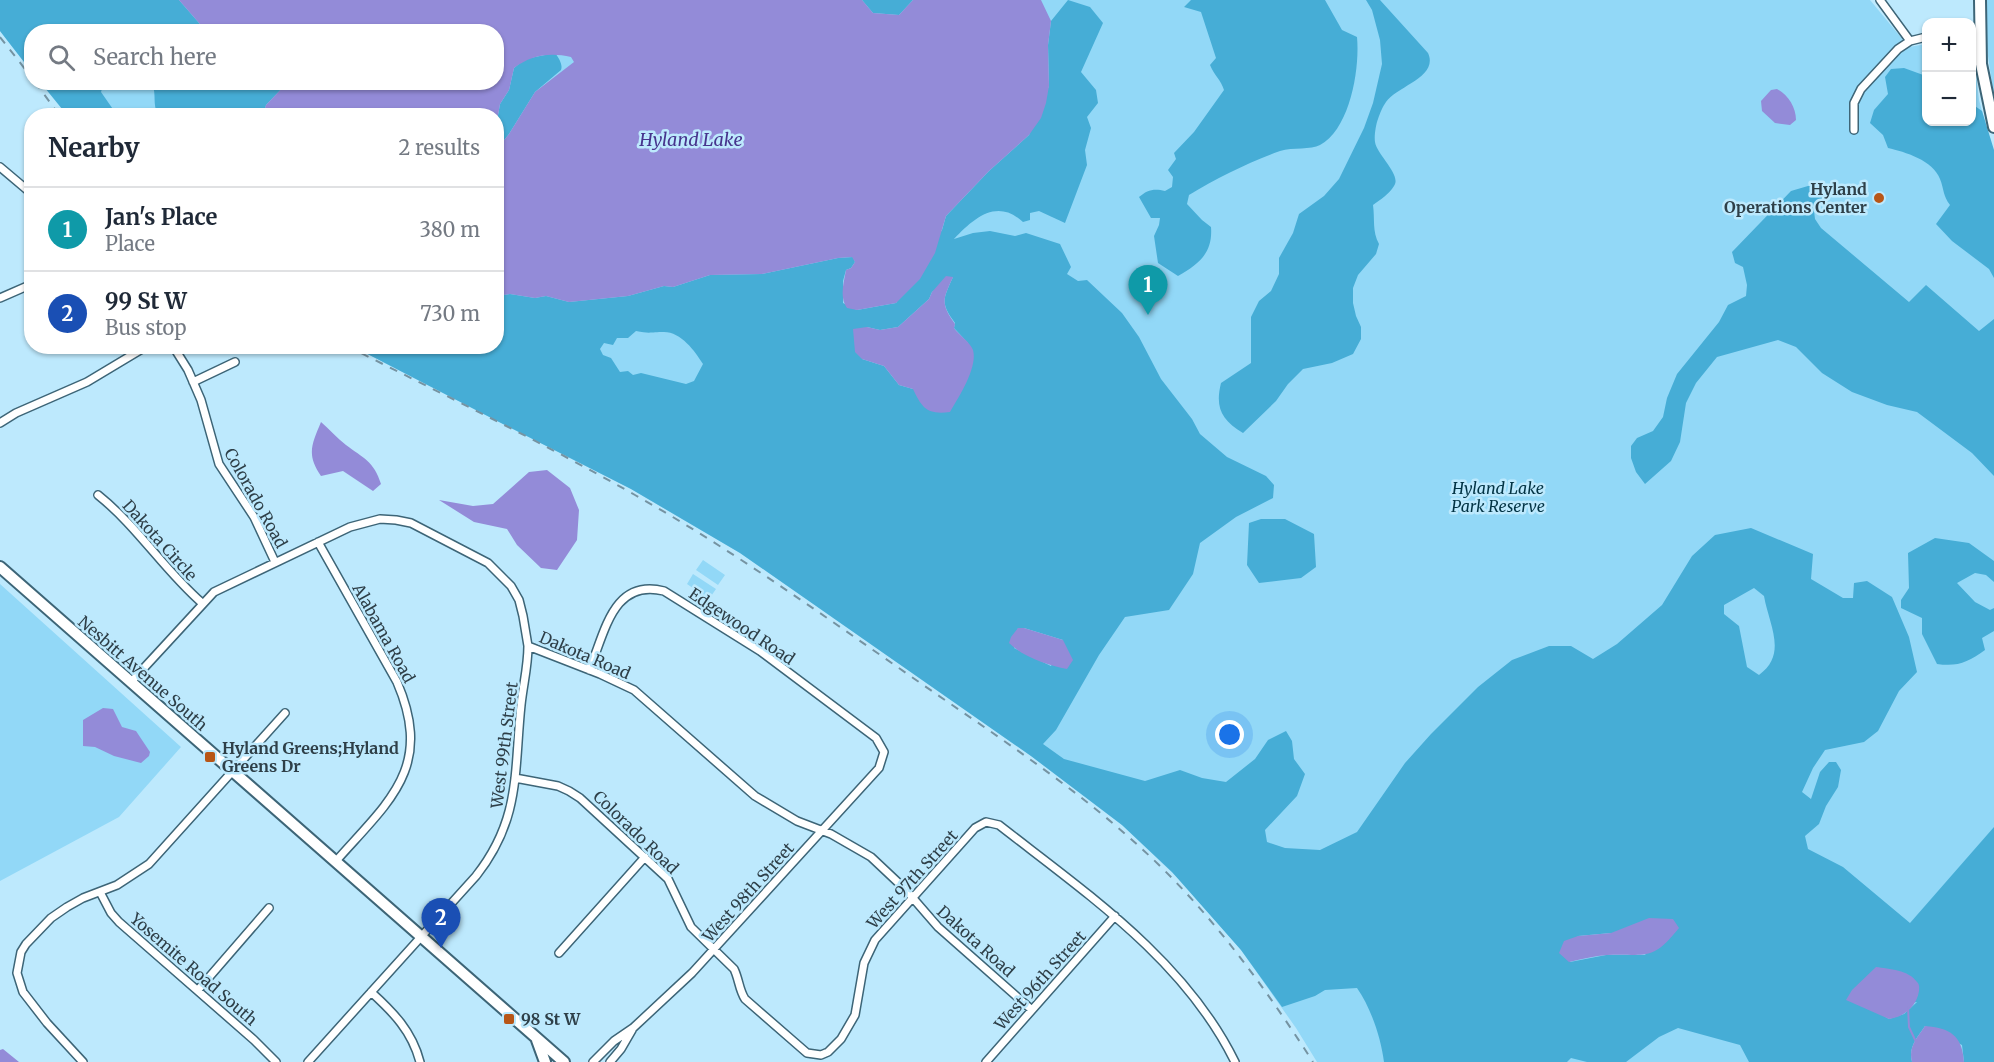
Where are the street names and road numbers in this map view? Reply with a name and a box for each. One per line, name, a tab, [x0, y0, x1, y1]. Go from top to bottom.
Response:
street label: Colorado Road	[220, 445, 292, 552]
street label: Dakota Circle	[118, 495, 202, 585]
street label: Alabama Road	[348, 579, 420, 686]
street label: Edgewood Road	[685, 583, 799, 669]
street label: Nesbitt Avenue South	[74, 611, 212, 735]
street label: Dakota Road	[536, 627, 634, 683]
street label: West 99th Street	[486, 680, 522, 810]
street label: Colorado Road	[589, 786, 683, 878]
street label: West 97th Street	[862, 825, 962, 933]
street label: West 98th Street	[697, 838, 798, 947]
street label: Dakota Road	[933, 901, 1019, 981]
street label: Yosemite Road South	[126, 908, 262, 1030]
street label: West 96th Street	[989, 926, 1090, 1035]

